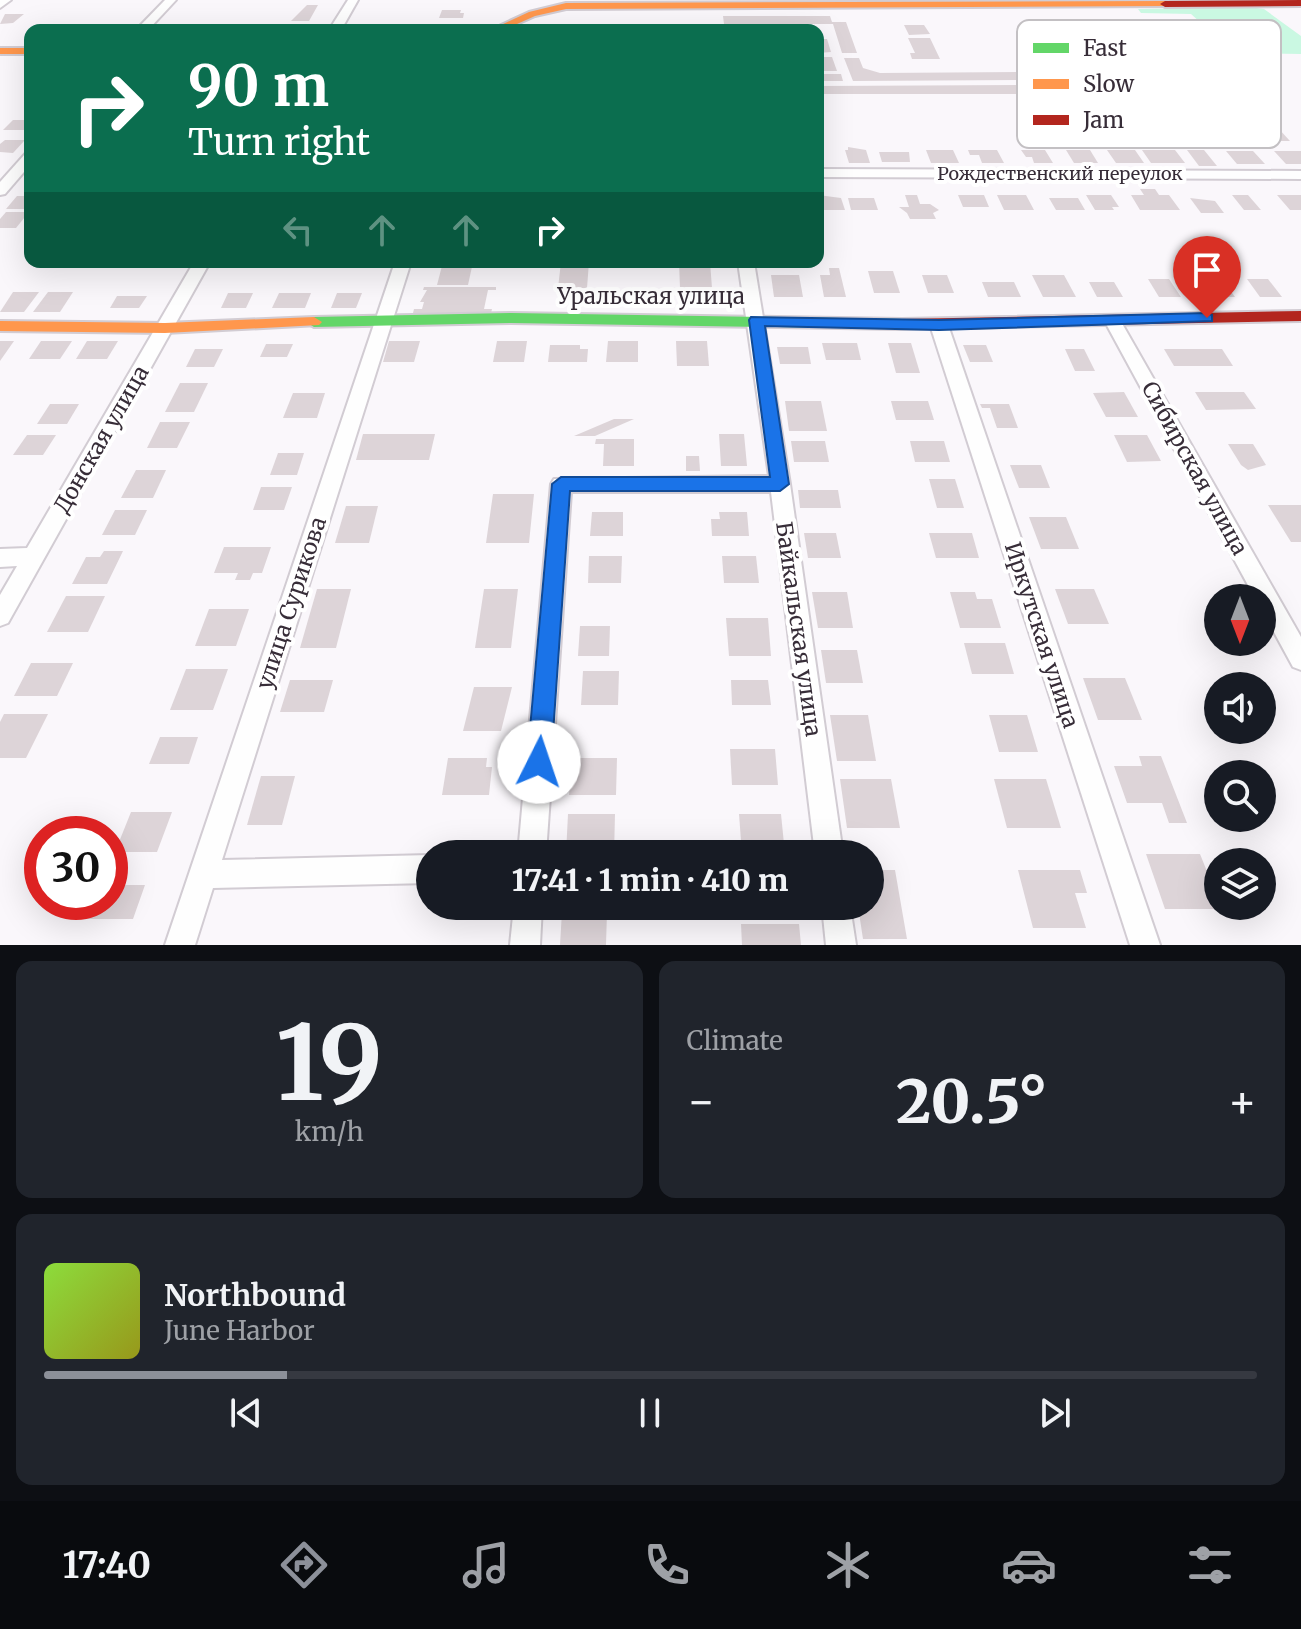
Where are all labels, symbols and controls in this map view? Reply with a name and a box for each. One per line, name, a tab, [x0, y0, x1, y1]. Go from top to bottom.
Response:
legend	[1017, 20, 1281, 148]
text: Fast	[1083, 34, 1127, 62]
text: 90 m	[188, 51, 329, 121]
icon: right	[56, 56, 160, 160]
text: Slow	[1083, 70, 1134, 98]
text: Jam	[1082, 106, 1124, 134]
text: Turn right	[188, 120, 370, 165]
street label: Рождественский переулок	[937, 162, 1183, 185]
icon: left	[276, 208, 320, 252]
icon: ahead	[360, 208, 404, 252]
icon: ahead	[444, 208, 488, 252]
icon: right	[528, 208, 572, 252]
pin	[1173, 236, 1241, 318]
icon: arrive	[1185, 248, 1229, 292]
street label: Уральская улица	[556, 282, 745, 310]
street label: Донская улица	[47, 360, 155, 518]
street label: Сибирская улица	[1136, 376, 1254, 560]
street label: улица Сурикова	[250, 513, 332, 693]
street label: Байкальская улица	[770, 520, 828, 739]
street label: Иркутская улица	[999, 539, 1085, 732]
north arrow	[1204, 584, 1276, 656]
map controls	[1204, 584, 1276, 920]
button: sound	[1204, 672, 1276, 744]
position arrow	[497, 720, 581, 804]
button: search	[1204, 760, 1276, 832]
speed limit sign: 30	[24, 816, 128, 920]
button: layers	[1204, 848, 1276, 920]
text: 17:41 · 1 min · 410 m	[512, 861, 788, 899]
text: 19	[276, 998, 383, 1128]
text: Climate	[687, 1024, 783, 1057]
text: 20.5°	[896, 1064, 1048, 1139]
text: −	[687, 1074, 716, 1129]
text: +	[1228, 1074, 1257, 1129]
text: km/h	[295, 1115, 364, 1148]
text: Northbound	[164, 1276, 346, 1314]
text: June Harbor	[164, 1314, 315, 1347]
icon: previous	[224, 1391, 268, 1435]
icon: pause	[628, 1391, 672, 1435]
icon: next	[1033, 1391, 1077, 1435]
icon: directions	[276, 1537, 332, 1593]
icon: music	[458, 1537, 514, 1593]
icon: phone	[639, 1537, 695, 1593]
icon: climate	[820, 1537, 876, 1593]
icon: car	[1001, 1537, 1057, 1593]
icon: filters	[1182, 1537, 1238, 1593]
text: 17:40	[63, 1543, 151, 1588]

